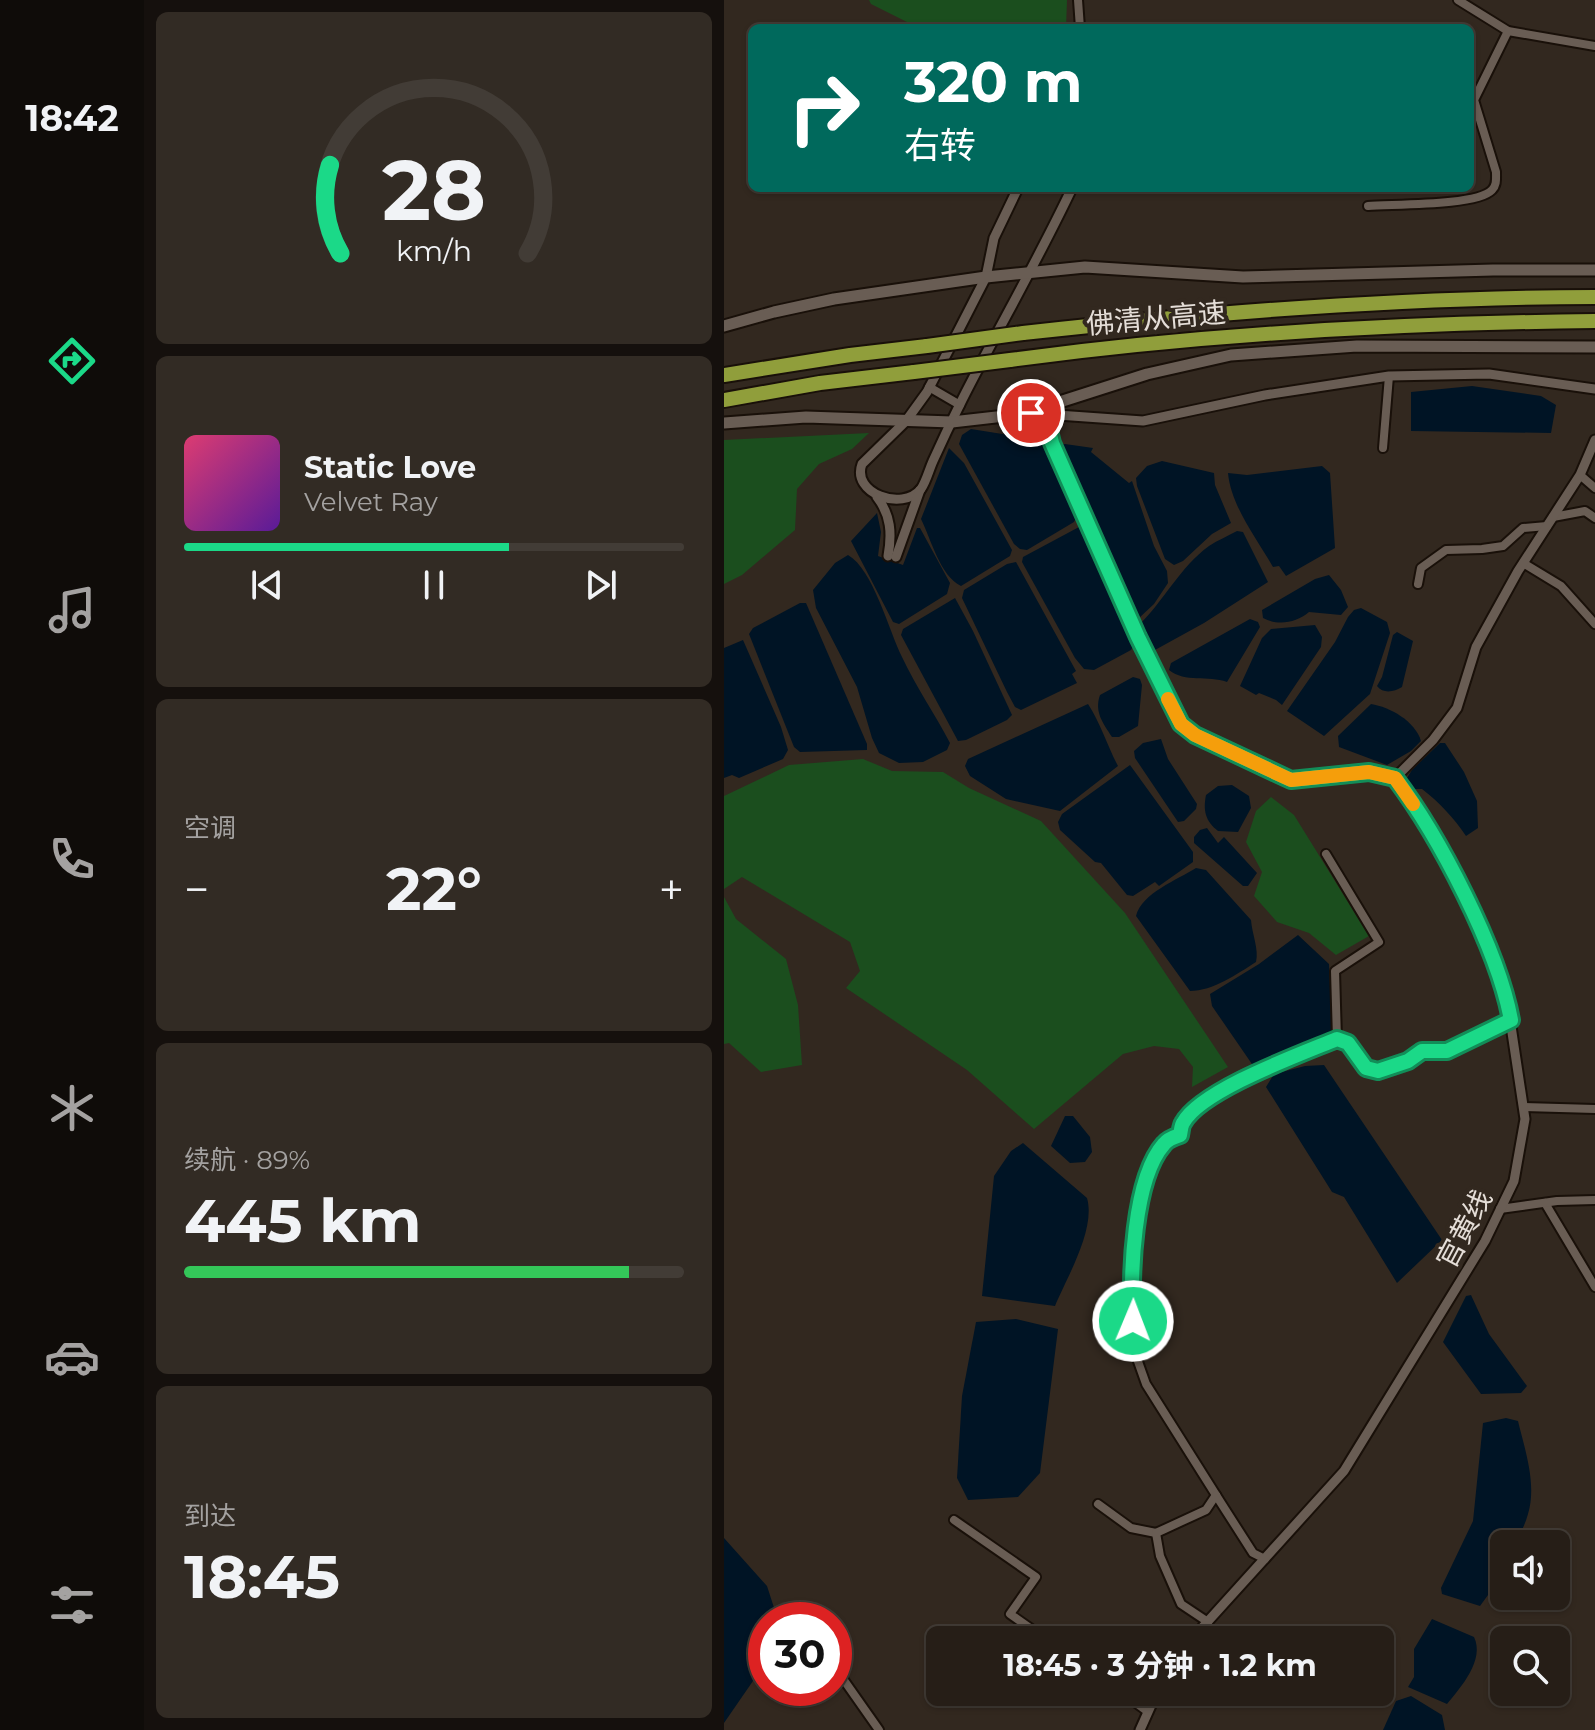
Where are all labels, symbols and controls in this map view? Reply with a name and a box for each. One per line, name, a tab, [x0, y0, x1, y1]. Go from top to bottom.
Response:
text: 320 m	[904, 48, 1083, 116]
icon: right	[772, 56, 876, 160]
text: 18:42	[25, 96, 119, 140]
text: 右转	[904, 123, 976, 167]
text: 28	[382, 138, 486, 240]
text: km/h	[396, 233, 472, 268]
street label: 佛清从高速	[1085, 295, 1227, 341]
icon: directions	[44, 333, 100, 389]
pin	[997, 379, 1065, 447]
icon: arrive	[1009, 391, 1053, 435]
text: Static Love	[304, 449, 476, 486]
text: Velvet Ray	[304, 486, 438, 518]
icon: previous	[245, 563, 289, 607]
icon: pause	[412, 563, 456, 607]
icon: next	[579, 563, 623, 607]
icon: music	[44, 582, 100, 638]
text: 空调	[184, 812, 236, 844]
icon: phone	[44, 831, 100, 887]
text: 22°	[386, 852, 482, 925]
text: −	[184, 862, 209, 916]
text: +	[659, 862, 684, 916]
icon: climate	[44, 1080, 100, 1136]
text: 续航 · 89%	[184, 1144, 310, 1176]
text: 445 km	[184, 1184, 421, 1257]
street label: 官黄线	[1429, 1184, 1499, 1274]
position arrow	[1091, 1279, 1175, 1363]
icon: car	[44, 1329, 100, 1385]
text: 到达	[184, 1500, 236, 1532]
map controls	[1490, 1530, 1570, 1706]
button: sound	[1490, 1530, 1570, 1610]
text: 18:45	[184, 1540, 340, 1613]
icon: filters	[44, 1577, 100, 1633]
speed limit sign: 30	[748, 1602, 852, 1706]
button: search	[1490, 1626, 1570, 1706]
text: 18:45 · 3 分钟 · 1.2 km	[1003, 1647, 1317, 1684]

